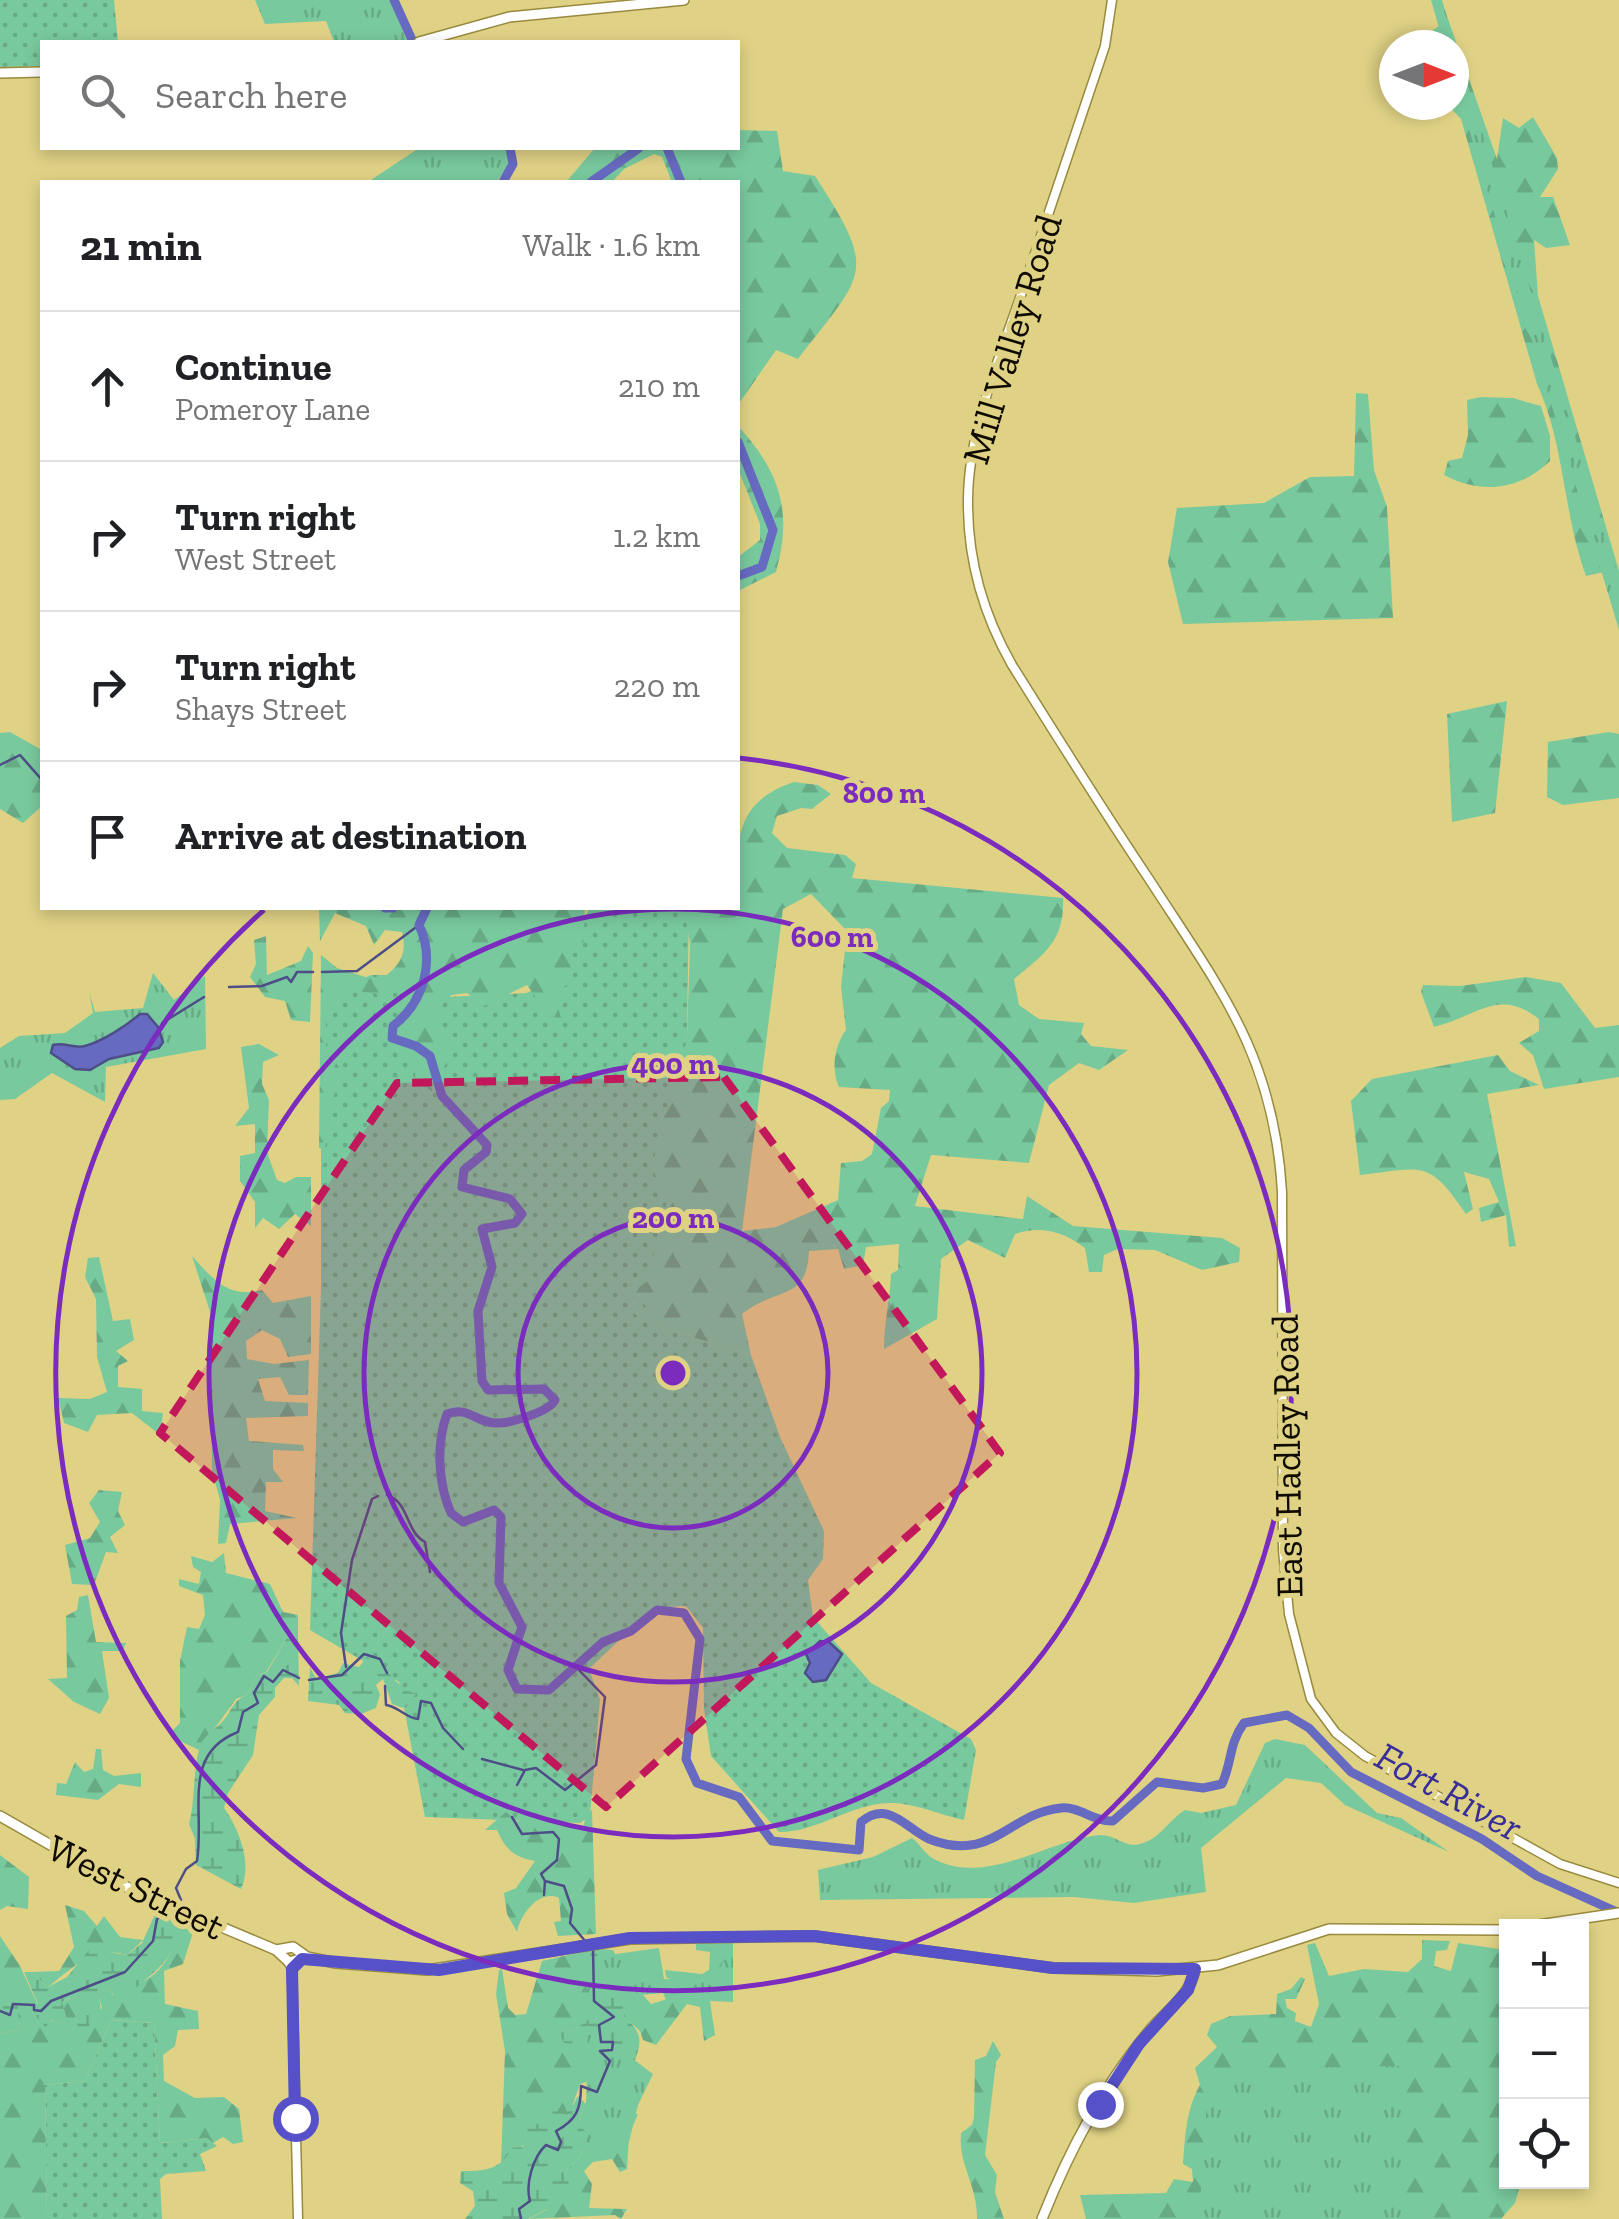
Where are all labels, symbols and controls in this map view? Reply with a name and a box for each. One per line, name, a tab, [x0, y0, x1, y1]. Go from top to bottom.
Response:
north arrow	[1379, 30, 1469, 120]
search box	[40, 40, 740, 150]
icon: search	[75, 68, 130, 123]
text: Search here	[155, 72, 347, 118]
street label: Mill Valley Road	[952, 209, 1072, 469]
text: 21 min	[80, 220, 202, 271]
text: Walk · 1.6 km	[522, 226, 700, 264]
text: Continue	[175, 344, 332, 390]
icon: ahead	[80, 359, 135, 414]
text: 210 m	[618, 367, 700, 405]
text: Pomeroy Lane	[175, 390, 370, 428]
text: Turn right	[175, 494, 355, 540]
icon: right	[80, 509, 135, 564]
text: 1.2 km	[613, 517, 700, 555]
text: West Street	[175, 540, 336, 578]
text: Turn right	[175, 644, 355, 690]
icon: right	[80, 659, 135, 714]
text: 220 m	[614, 667, 700, 705]
text: Shays Street	[175, 690, 346, 728]
text: 800 m	[843, 775, 925, 811]
icon: arrive	[80, 809, 135, 864]
text: Arrive at destination	[175, 813, 526, 859]
text: 600 m	[791, 919, 873, 955]
text: 400 m	[631, 1046, 715, 1082]
text: 200 m	[632, 1200, 714, 1236]
street label: East Hadley Road	[1262, 1314, 1312, 1598]
centre of rings	[655, 1355, 691, 1391]
water label: Fort River	[1367, 1731, 1531, 1851]
street label: West Street	[40, 1824, 232, 1950]
map controls	[1499, 1919, 1589, 2189]
button: +	[1499, 1919, 1589, 2009]
button: −	[1499, 2009, 1589, 2099]
route end	[1078, 2082, 1124, 2128]
route start	[273, 2096, 319, 2142]
button: locate	[1499, 2099, 1589, 2189]

